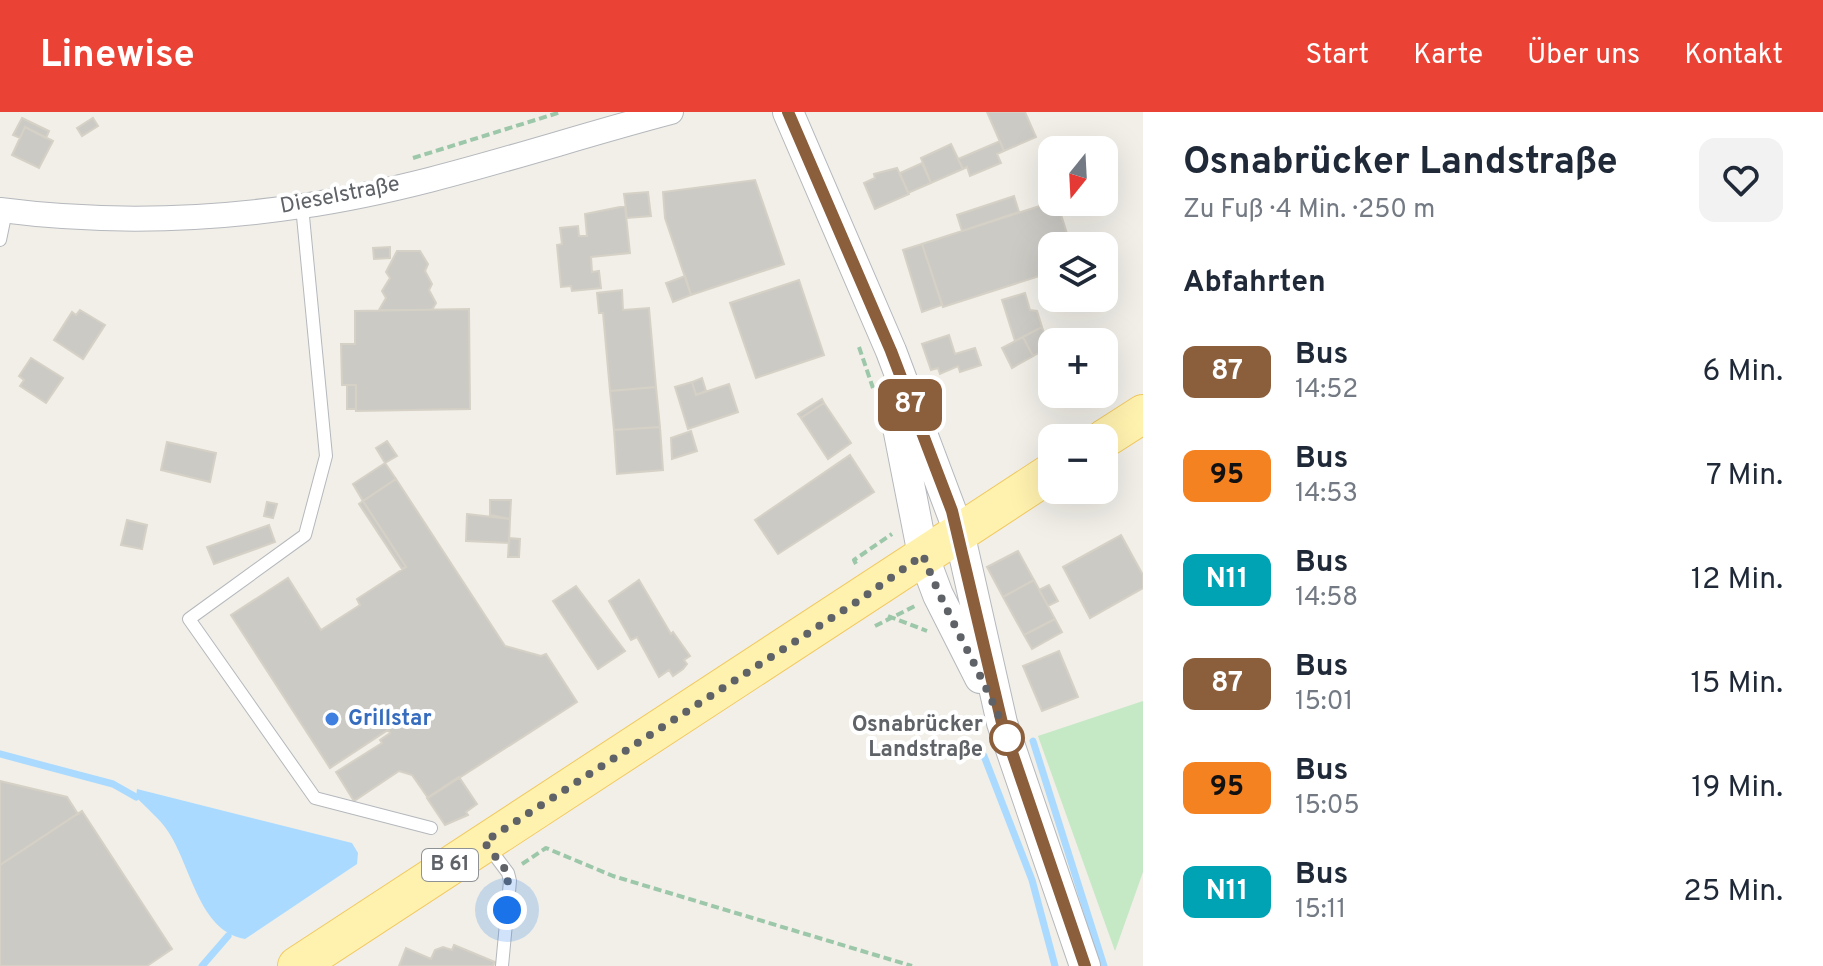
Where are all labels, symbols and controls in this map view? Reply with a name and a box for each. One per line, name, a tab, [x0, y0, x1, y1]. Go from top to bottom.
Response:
text: Linewise	[40, 32, 195, 81]
text: Start	[1305, 38, 1369, 74]
text: Karte	[1413, 38, 1483, 74]
text: Über uns	[1527, 38, 1640, 74]
text: Kontakt	[1684, 38, 1783, 74]
north arrow	[1038, 136, 1118, 216]
map controls	[1038, 136, 1118, 504]
button: heart	[1699, 138, 1783, 222]
text: Osnabrücker Landstraße	[1183, 139, 1618, 188]
street label: Dieselstraße	[278, 171, 402, 221]
text: Zu Fuß · 4 Min. · 250 m	[1183, 194, 1435, 227]
button: layers	[1038, 232, 1118, 312]
text: Abfahrten	[1183, 265, 1326, 302]
button: +	[1038, 328, 1118, 408]
text: Bus	[1295, 337, 1348, 374]
text: 87	[1211, 354, 1243, 390]
text: 6 Min.	[1702, 354, 1783, 391]
text: 14:52	[1295, 374, 1358, 407]
line badge: 87	[874, 379, 946, 431]
text: 87	[894, 387, 926, 423]
button: −	[1038, 424, 1118, 504]
text: Bus	[1295, 441, 1348, 478]
text: 95	[1210, 458, 1244, 494]
text: 7 Min.	[1706, 458, 1783, 495]
text: 14:53	[1295, 478, 1358, 511]
text: Bus	[1295, 545, 1348, 582]
text: N11	[1206, 562, 1248, 598]
text: 12 Min.	[1691, 562, 1783, 599]
text: 14:58	[1295, 582, 1358, 615]
text: Bus	[1295, 649, 1348, 686]
text: 87	[1211, 666, 1243, 702]
text: 15 Min.	[1691, 666, 1783, 703]
text: 15:01	[1295, 686, 1353, 719]
place label: Grillstar	[348, 706, 432, 733]
marker: Grillstar	[323, 710, 341, 728]
place label: Osnabrücker Landstraße	[852, 712, 983, 764]
marker: Osnabrücker Landstraße	[990, 721, 1024, 755]
text: Bus	[1295, 753, 1348, 790]
text: 95	[1210, 770, 1244, 806]
text: 19 Min.	[1691, 770, 1783, 807]
text: 15:05	[1295, 790, 1360, 823]
road number: B 61	[422, 849, 478, 881]
text: Bus	[1295, 857, 1348, 894]
text: N11	[1206, 874, 1248, 910]
text: 25 Min.	[1683, 874, 1783, 911]
your location	[487, 890, 527, 930]
text: 15:11	[1295, 894, 1346, 927]

